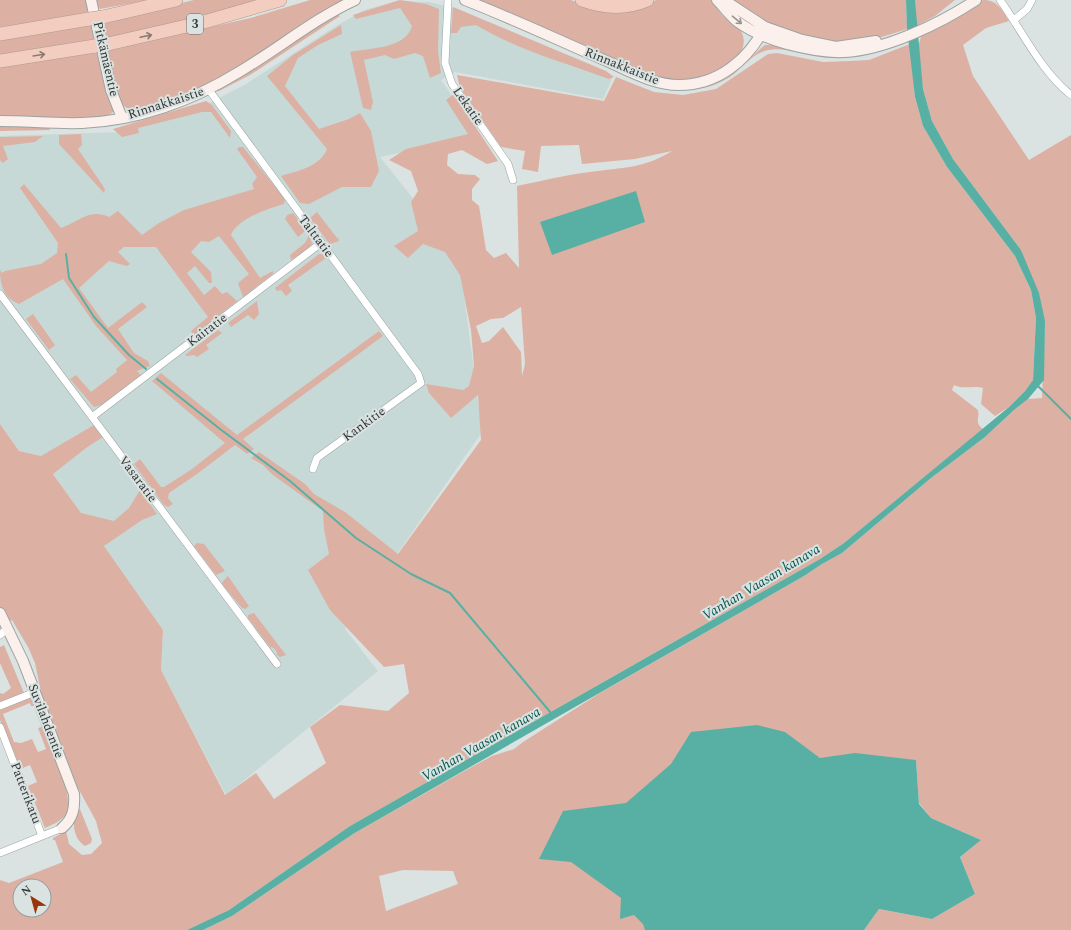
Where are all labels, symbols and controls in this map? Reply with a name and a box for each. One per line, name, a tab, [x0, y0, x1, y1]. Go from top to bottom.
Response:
road number: 3	[187, 14, 203, 34]
one-way arrow	[732, 16, 742, 25]
street label: Pitkämäentie	[88, 19, 124, 99]
one-way arrow	[140, 31, 153, 39]
street label: Rinnakkaistie	[582, 42, 662, 90]
one-way arrow	[32, 51, 45, 59]
street label: Rinnakkaistie	[125, 81, 207, 125]
street label: Lekatie	[448, 83, 488, 129]
street label: Talttatie	[293, 210, 339, 262]
street label: Kairatie	[183, 308, 231, 352]
street label: Kankitie	[338, 401, 390, 447]
street label: Vasaratie	[114, 451, 162, 507]
water label: Vanhan Vaasan kanava	[698, 538, 824, 626]
street label: Suvilahdentie	[23, 681, 69, 761]
water label: Vanhan Vaasan kanava	[418, 701, 544, 787]
street label: Patterikatu	[5, 759, 47, 827]
north arrow	[12, 878, 52, 918]
text: N	[18, 881, 35, 900]

